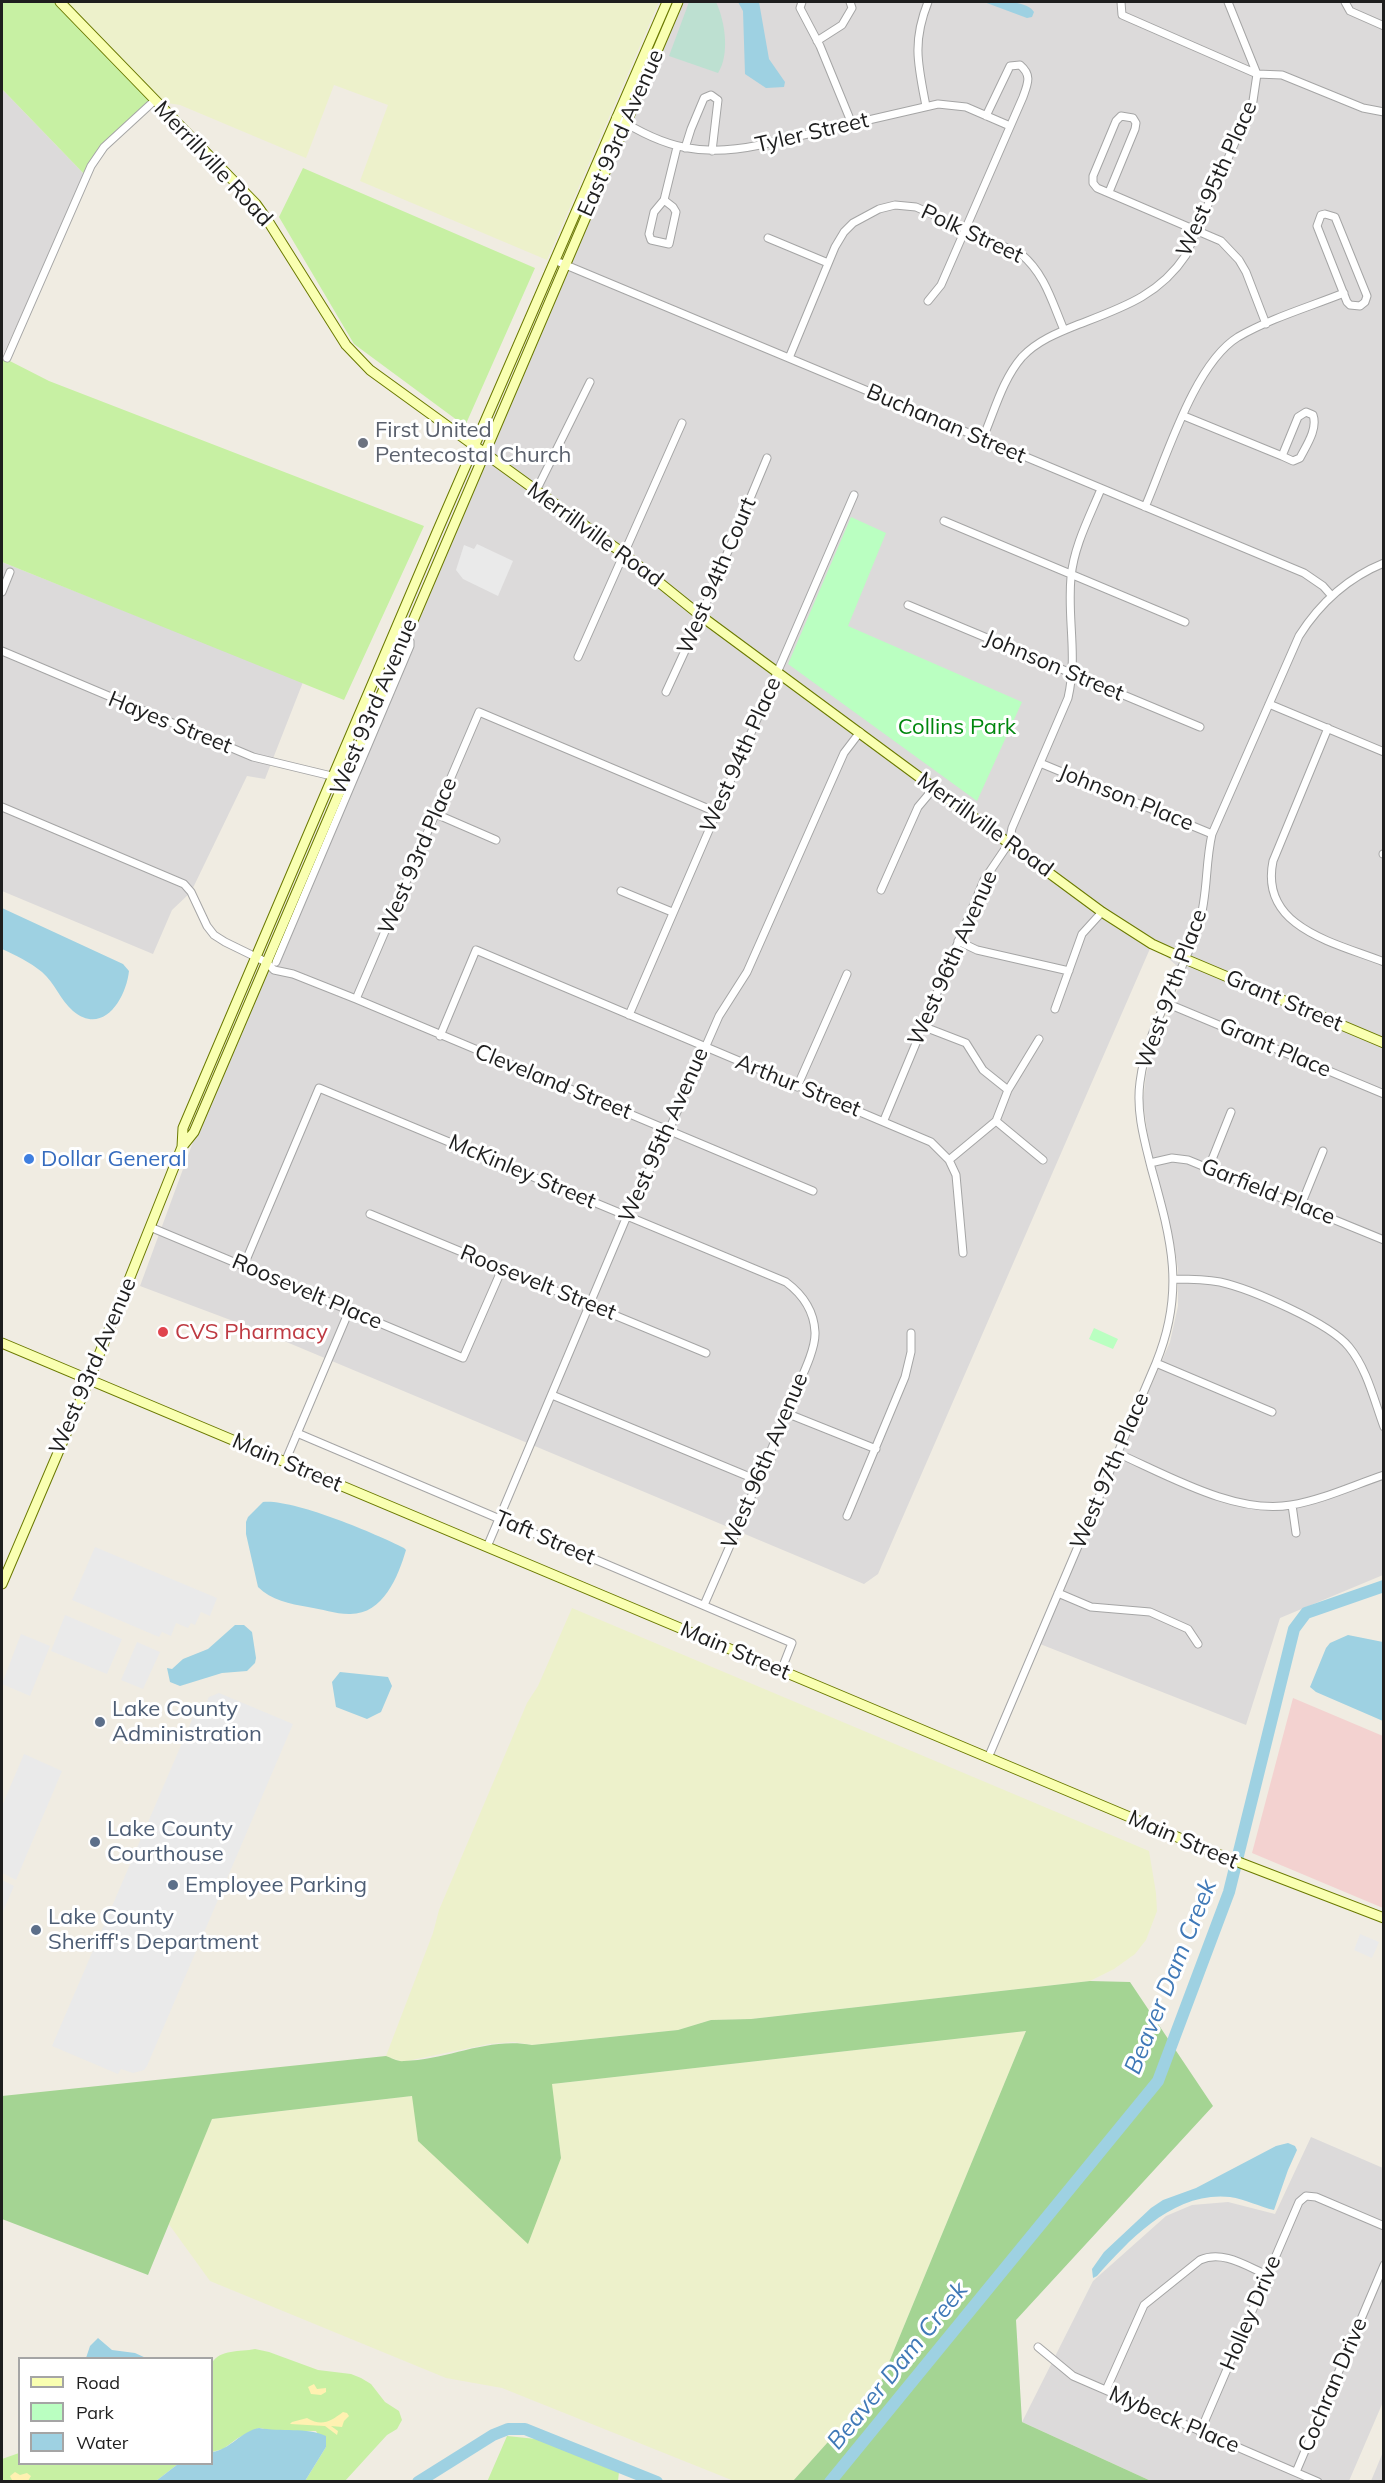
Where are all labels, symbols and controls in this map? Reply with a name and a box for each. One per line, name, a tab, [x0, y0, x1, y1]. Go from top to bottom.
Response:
street label: East 93rd Avenue	[572, 45, 670, 221]
street label: Merrillville Road	[148, 96, 278, 232]
street label: West 95th Place	[1171, 97, 1263, 261]
street label: Tyler Street	[753, 107, 871, 159]
street label: Polk Street	[917, 199, 1027, 269]
street label: Buchanan Street	[863, 379, 1029, 469]
place label: First United Pentecostal Church	[375, 417, 571, 469]
marker: First United Pentecostal Church	[356, 436, 370, 450]
street label: Merrillville Road	[522, 477, 668, 593]
street label: West 94th Court	[672, 494, 762, 658]
street label: West 93rd Avenue	[325, 615, 423, 799]
street label: Johnson Street	[980, 625, 1128, 707]
street label: West 94th Place	[695, 673, 787, 837]
street label: Hayes Street	[104, 686, 236, 760]
park label: Collins Park	[898, 714, 1016, 740]
street label: Johnson Place	[1055, 759, 1197, 837]
street label: Merrillville Road	[912, 767, 1058, 883]
street label: West 93rd Place	[373, 774, 463, 938]
street label: West 96th Avenue	[903, 866, 1003, 1050]
street label: West 97th Place	[1131, 906, 1213, 1072]
street label: Grant Street	[1222, 965, 1346, 1037]
street label: Grant Place	[1215, 1013, 1335, 1083]
street label: Cleveland Street	[471, 1039, 635, 1125]
street label: West 95th Avenue	[614, 1043, 714, 1227]
street label: Arthur Street	[732, 1049, 864, 1123]
street label: McKinley Street	[445, 1129, 599, 1215]
place label: Dollar General	[41, 1146, 187, 1172]
marker: Dollar General	[22, 1152, 36, 1166]
street label: Garfield Place	[1197, 1153, 1339, 1231]
street label: Roosevelt Street	[456, 1240, 620, 1326]
street label: Roosevelt Place	[228, 1249, 386, 1335]
street label: West 93rd Avenue	[44, 1274, 142, 1458]
place label: CVS Pharmacy	[175, 1319, 328, 1345]
marker: CVS Pharmacy	[156, 1325, 170, 1339]
street label: West 96th Avenue	[716, 1369, 814, 1553]
street label: West 97th Place	[1065, 1389, 1155, 1553]
street label: Main Street	[228, 1428, 346, 1498]
street label: Taft Street	[491, 1505, 599, 1571]
street label: Main Street	[676, 1616, 794, 1686]
place label: Lake County Administration	[112, 1696, 262, 1748]
marker: Lake County Administration	[93, 1715, 107, 1729]
street label: Main Street	[1124, 1805, 1242, 1875]
place label: Lake County Courthouse	[107, 1816, 233, 1868]
marker: Lake County Courthouse	[88, 1835, 102, 1849]
place label: Employee Parking	[185, 1872, 367, 1898]
water label: Beaver Dam Creek	[1119, 1875, 1223, 2079]
marker: Employee Parking	[166, 1878, 180, 1892]
place label: Lake County Sheriff's Department	[48, 1904, 259, 1956]
marker: Lake County Sheriff's Department	[29, 1923, 43, 1937]
street label: Holley Drive	[1215, 2252, 1287, 2374]
water label: Beaver Dam Creek	[822, 2276, 974, 2456]
street label: Cochran Drive	[1293, 2314, 1373, 2456]
legend	[18, 2357, 213, 2465]
text: Road	[76, 2371, 120, 2394]
street label: Mybeck Place	[1105, 2381, 1243, 2459]
text: Park	[76, 2401, 114, 2424]
text: Water	[76, 2431, 128, 2454]

